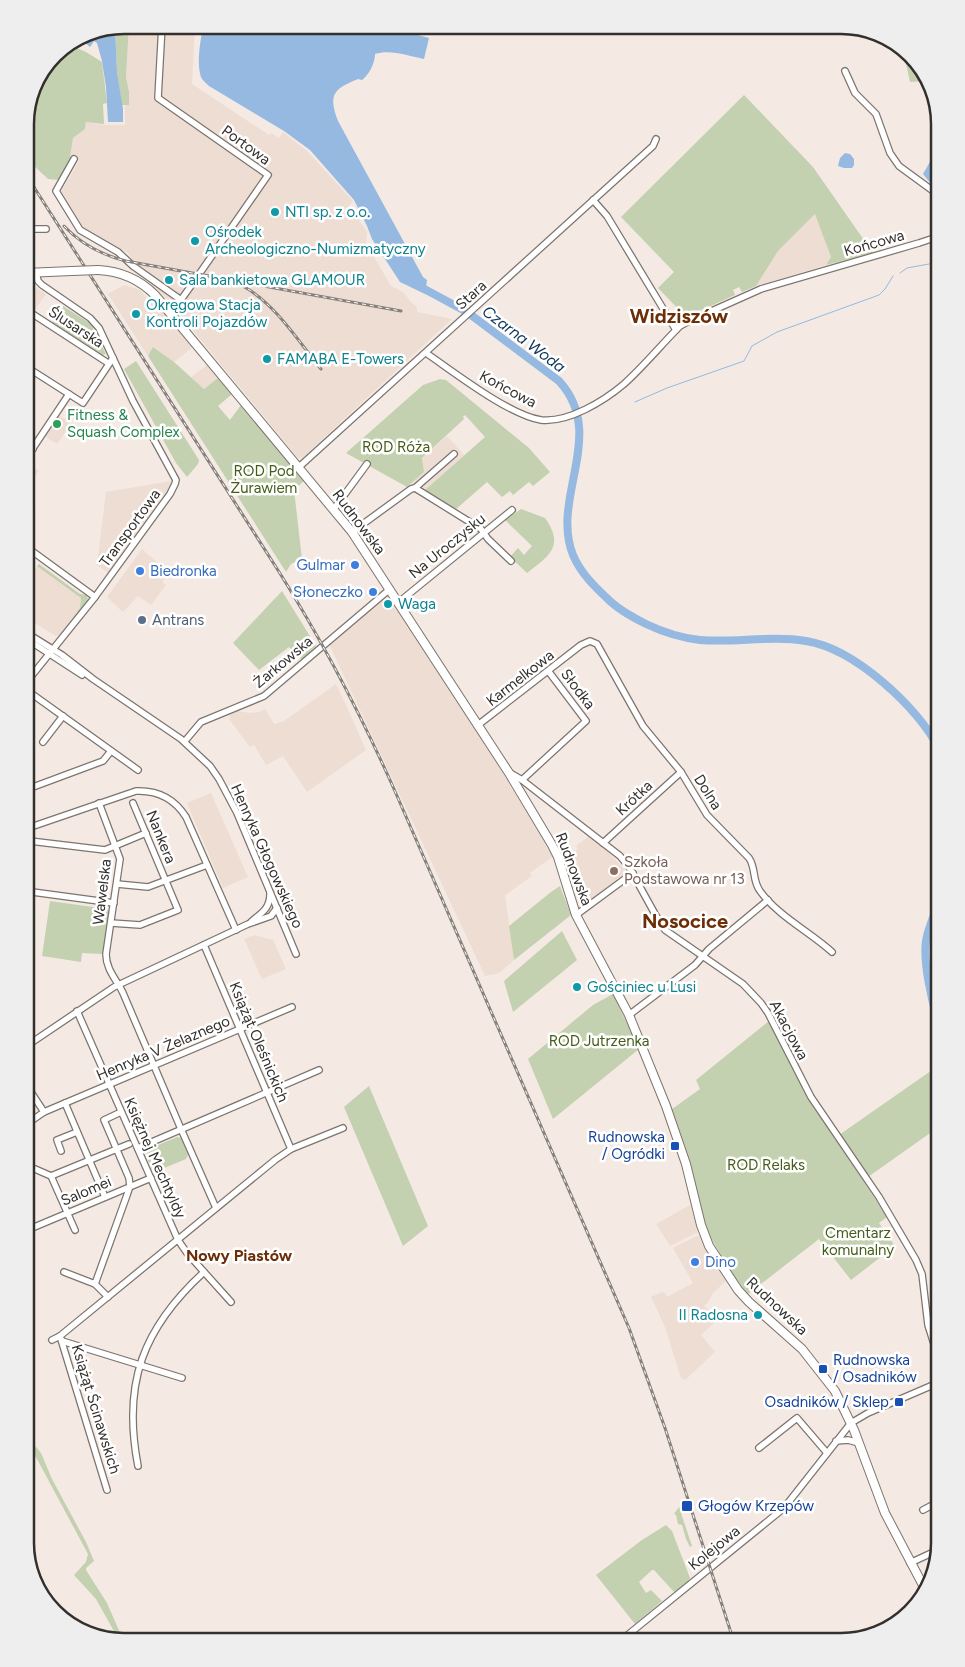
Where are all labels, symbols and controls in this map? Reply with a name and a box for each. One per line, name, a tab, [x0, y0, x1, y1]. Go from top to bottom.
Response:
street label: Portowa	[218, 121, 274, 169]
place label: NTI sp. z o.o.	[285, 203, 370, 221]
marker: NTI sp. z o.o.	[269, 206, 281, 218]
place label: Ośrodek Archeologiczno-Numizmatyczny	[205, 223, 426, 258]
street label: Końcowa	[842, 226, 906, 260]
marker: Ośrodek Archeologiczno-Numizmatyczny	[189, 235, 201, 247]
place label: Sala bankietowa GLAMOUR	[179, 271, 365, 289]
marker: Sala bankietowa GLAMOUR	[163, 274, 175, 286]
street label: Stara	[452, 277, 490, 313]
place label: Okręgowa Stacja Kontroli Pojazdów	[146, 296, 268, 331]
street label: Ślusarska	[45, 302, 107, 352]
water label: Czarna Woda	[479, 302, 569, 376]
district label: Widziszów	[630, 304, 728, 328]
marker: Okręgowa Stacja Kontroli Pojazdów	[130, 308, 142, 320]
place label: FAMABA E-Towers	[277, 350, 404, 368]
marker: FAMABA E-Towers	[261, 353, 273, 365]
street label: Końcowa	[476, 367, 540, 411]
place label: Fitness & Squash Complex	[67, 406, 180, 441]
marker: Fitness & Squash Complex	[51, 418, 63, 430]
park label: ROD Róża	[362, 438, 430, 456]
park label: ROD Pod Żurawiem	[231, 462, 297, 497]
street label: Transportowa	[96, 486, 164, 570]
street label: Rudnowska	[329, 486, 389, 558]
street label: Na Uroczysku	[405, 510, 489, 582]
place label: Gulmar	[296, 556, 345, 574]
marker: Gulmar	[349, 559, 361, 571]
place label: Biedronka	[150, 562, 217, 580]
marker: Biedronka	[134, 565, 146, 577]
place label: Słoneczko	[293, 583, 363, 601]
marker: Słoneczko	[367, 586, 379, 598]
place label: Waga	[398, 595, 436, 613]
marker: Waga	[382, 598, 394, 610]
place label: Antrans	[152, 611, 204, 629]
marker: Antrans	[136, 614, 148, 626]
street label: Żarkowska	[250, 632, 316, 692]
street label: Karmelkowa	[483, 646, 557, 710]
street label: Słodka	[557, 665, 599, 713]
street label: Dolna	[690, 771, 726, 813]
street label: Krótka	[612, 777, 656, 819]
street label: Henryka Głogowskiego	[227, 781, 307, 931]
street label: Nankera	[142, 808, 180, 866]
street label: Rudnowska	[552, 830, 596, 908]
place label: Szkoła Podstawowa nr 13	[624, 853, 745, 888]
street label: Wawelska	[89, 858, 115, 926]
marker: Szkoła Podstawowa nr 13	[608, 865, 620, 877]
district label: Nosocice	[642, 909, 728, 933]
place label: Gościniec u Lusi	[587, 978, 696, 996]
street label: Książąt Oleśnickich	[226, 979, 292, 1105]
marker: Gościniec u Lusi	[571, 981, 583, 993]
street label: Akacjowa	[766, 997, 812, 1063]
street label: Henryka V Żelaznego	[93, 1012, 233, 1084]
park label: ROD Jutrzenka	[549, 1032, 649, 1050]
street label: Księżnej Mechtyldy	[120, 1095, 190, 1221]
place label: Rudnowska / Ogródki	[588, 1128, 665, 1163]
marker: Rudnowska / Ogródki	[669, 1140, 681, 1152]
park label: ROD Relaks	[727, 1156, 805, 1174]
street label: Salomei	[58, 1172, 114, 1210]
park label: Cmentarz komunalny	[822, 1224, 894, 1259]
district label: Nowy Piastów	[186, 1246, 293, 1265]
place label: Dino	[705, 1253, 736, 1271]
marker: Dino	[689, 1256, 701, 1268]
street label: Rudnowska	[743, 1273, 811, 1339]
place label: II Radosna	[679, 1306, 748, 1324]
marker: II Radosna	[752, 1309, 764, 1321]
street label: Książąt Ścinawskich	[68, 1342, 124, 1476]
place label: Rudnowska / Osadników	[833, 1351, 917, 1386]
marker: Rudnowska / Osadników	[817, 1363, 829, 1375]
place label: Osadników / Sklep	[765, 1393, 889, 1411]
marker: Osadników / Sklep	[893, 1396, 905, 1408]
place label: Głogów Krzepów	[698, 1497, 814, 1515]
marker: Głogów Krzepów	[680, 1499, 694, 1513]
street label: Kolejowa	[685, 1522, 743, 1574]

